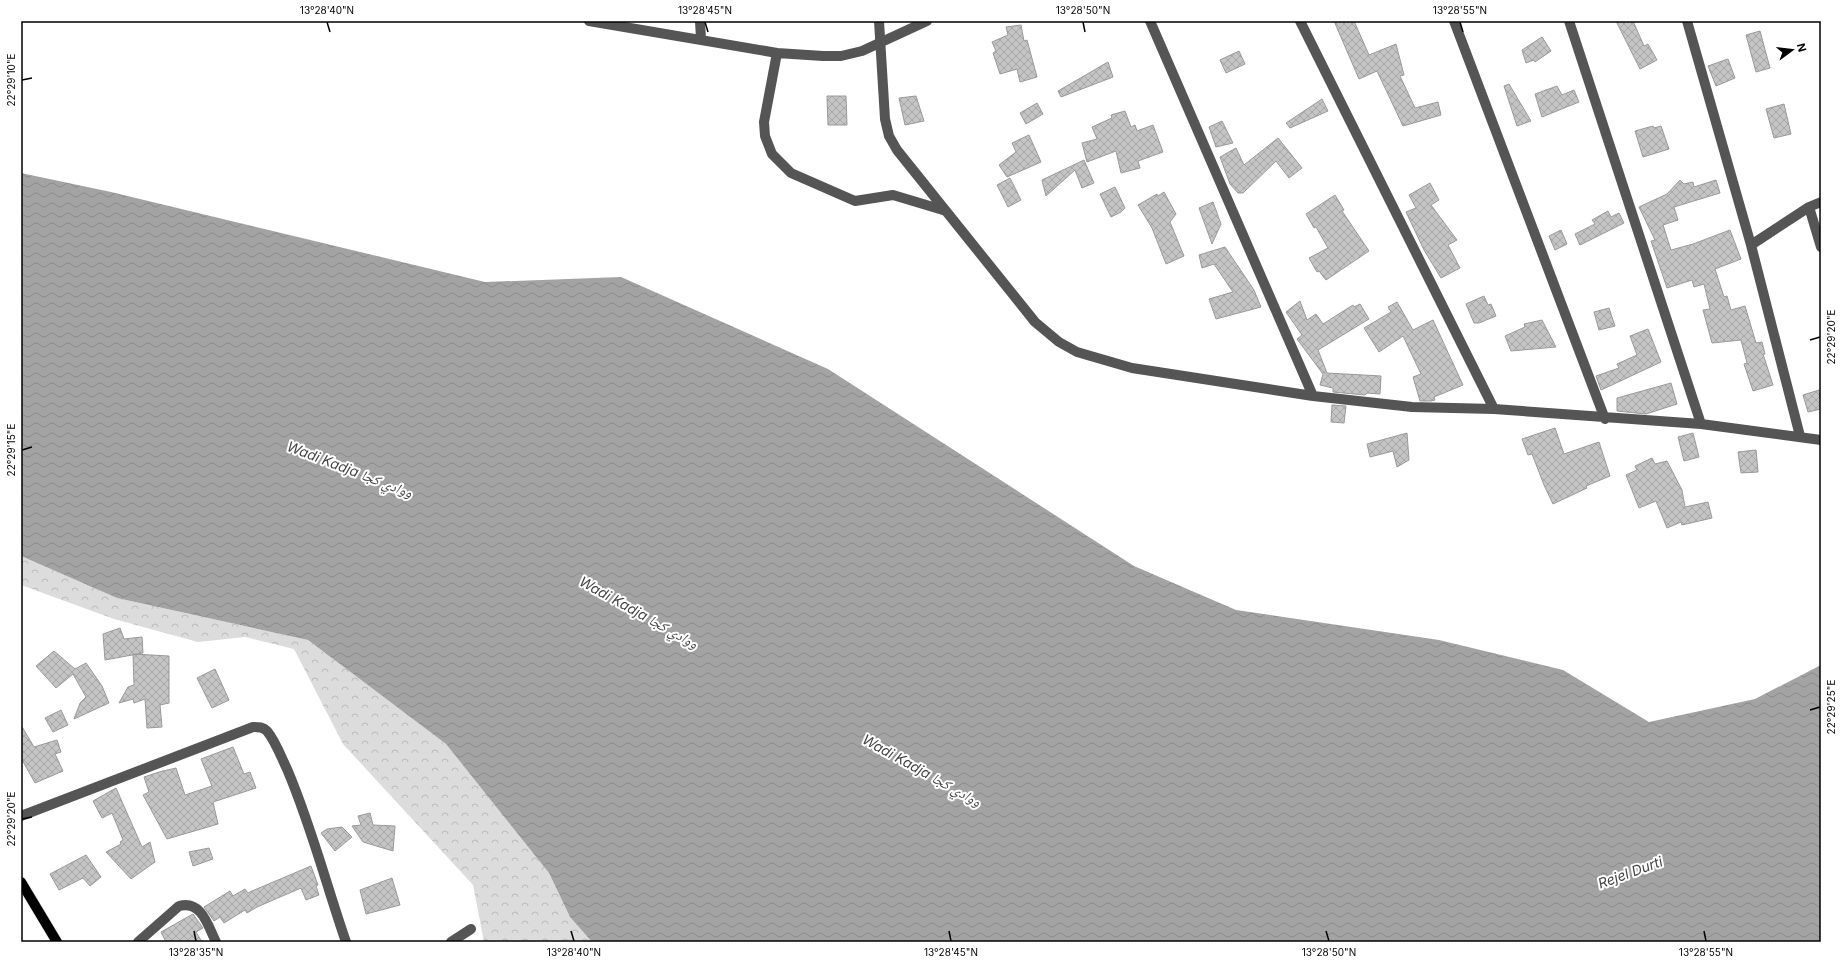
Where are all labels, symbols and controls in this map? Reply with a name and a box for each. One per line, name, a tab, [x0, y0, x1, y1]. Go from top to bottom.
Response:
text: 13°28'40"N	[300, 4, 354, 16]
text: 13°28'45"N	[678, 4, 732, 16]
text: 13°28'50"N	[1056, 4, 1110, 16]
text: 13°28'55"N	[1433, 4, 1487, 16]
north arrow	[1772, 30, 1812, 70]
text: N	[1794, 42, 1810, 53]
text: 22°29'10"E	[5, 53, 17, 107]
text: 22°29'20"E	[1825, 309, 1837, 365]
text: 22°29'15"E	[5, 424, 17, 476]
water label: Wadi Kadja ووادي كجا	[284, 437, 416, 504]
water label: Wadi Kadja ووادي كجا	[575, 572, 702, 655]
text: 22°29'25"E	[1825, 680, 1837, 734]
water label: Wadi Kadja ووادي كجا	[858, 730, 985, 813]
text: 22°29'20"E	[5, 791, 17, 847]
water label: Rejel Durti	[1595, 852, 1665, 892]
text: 13°28'35"N	[169, 946, 223, 958]
text: 13°28'40"N	[547, 946, 601, 958]
text: 13°28'45"N	[924, 946, 978, 958]
text: 13°28'50"N	[1302, 946, 1356, 958]
text: 13°28'55"N	[1679, 946, 1733, 958]

